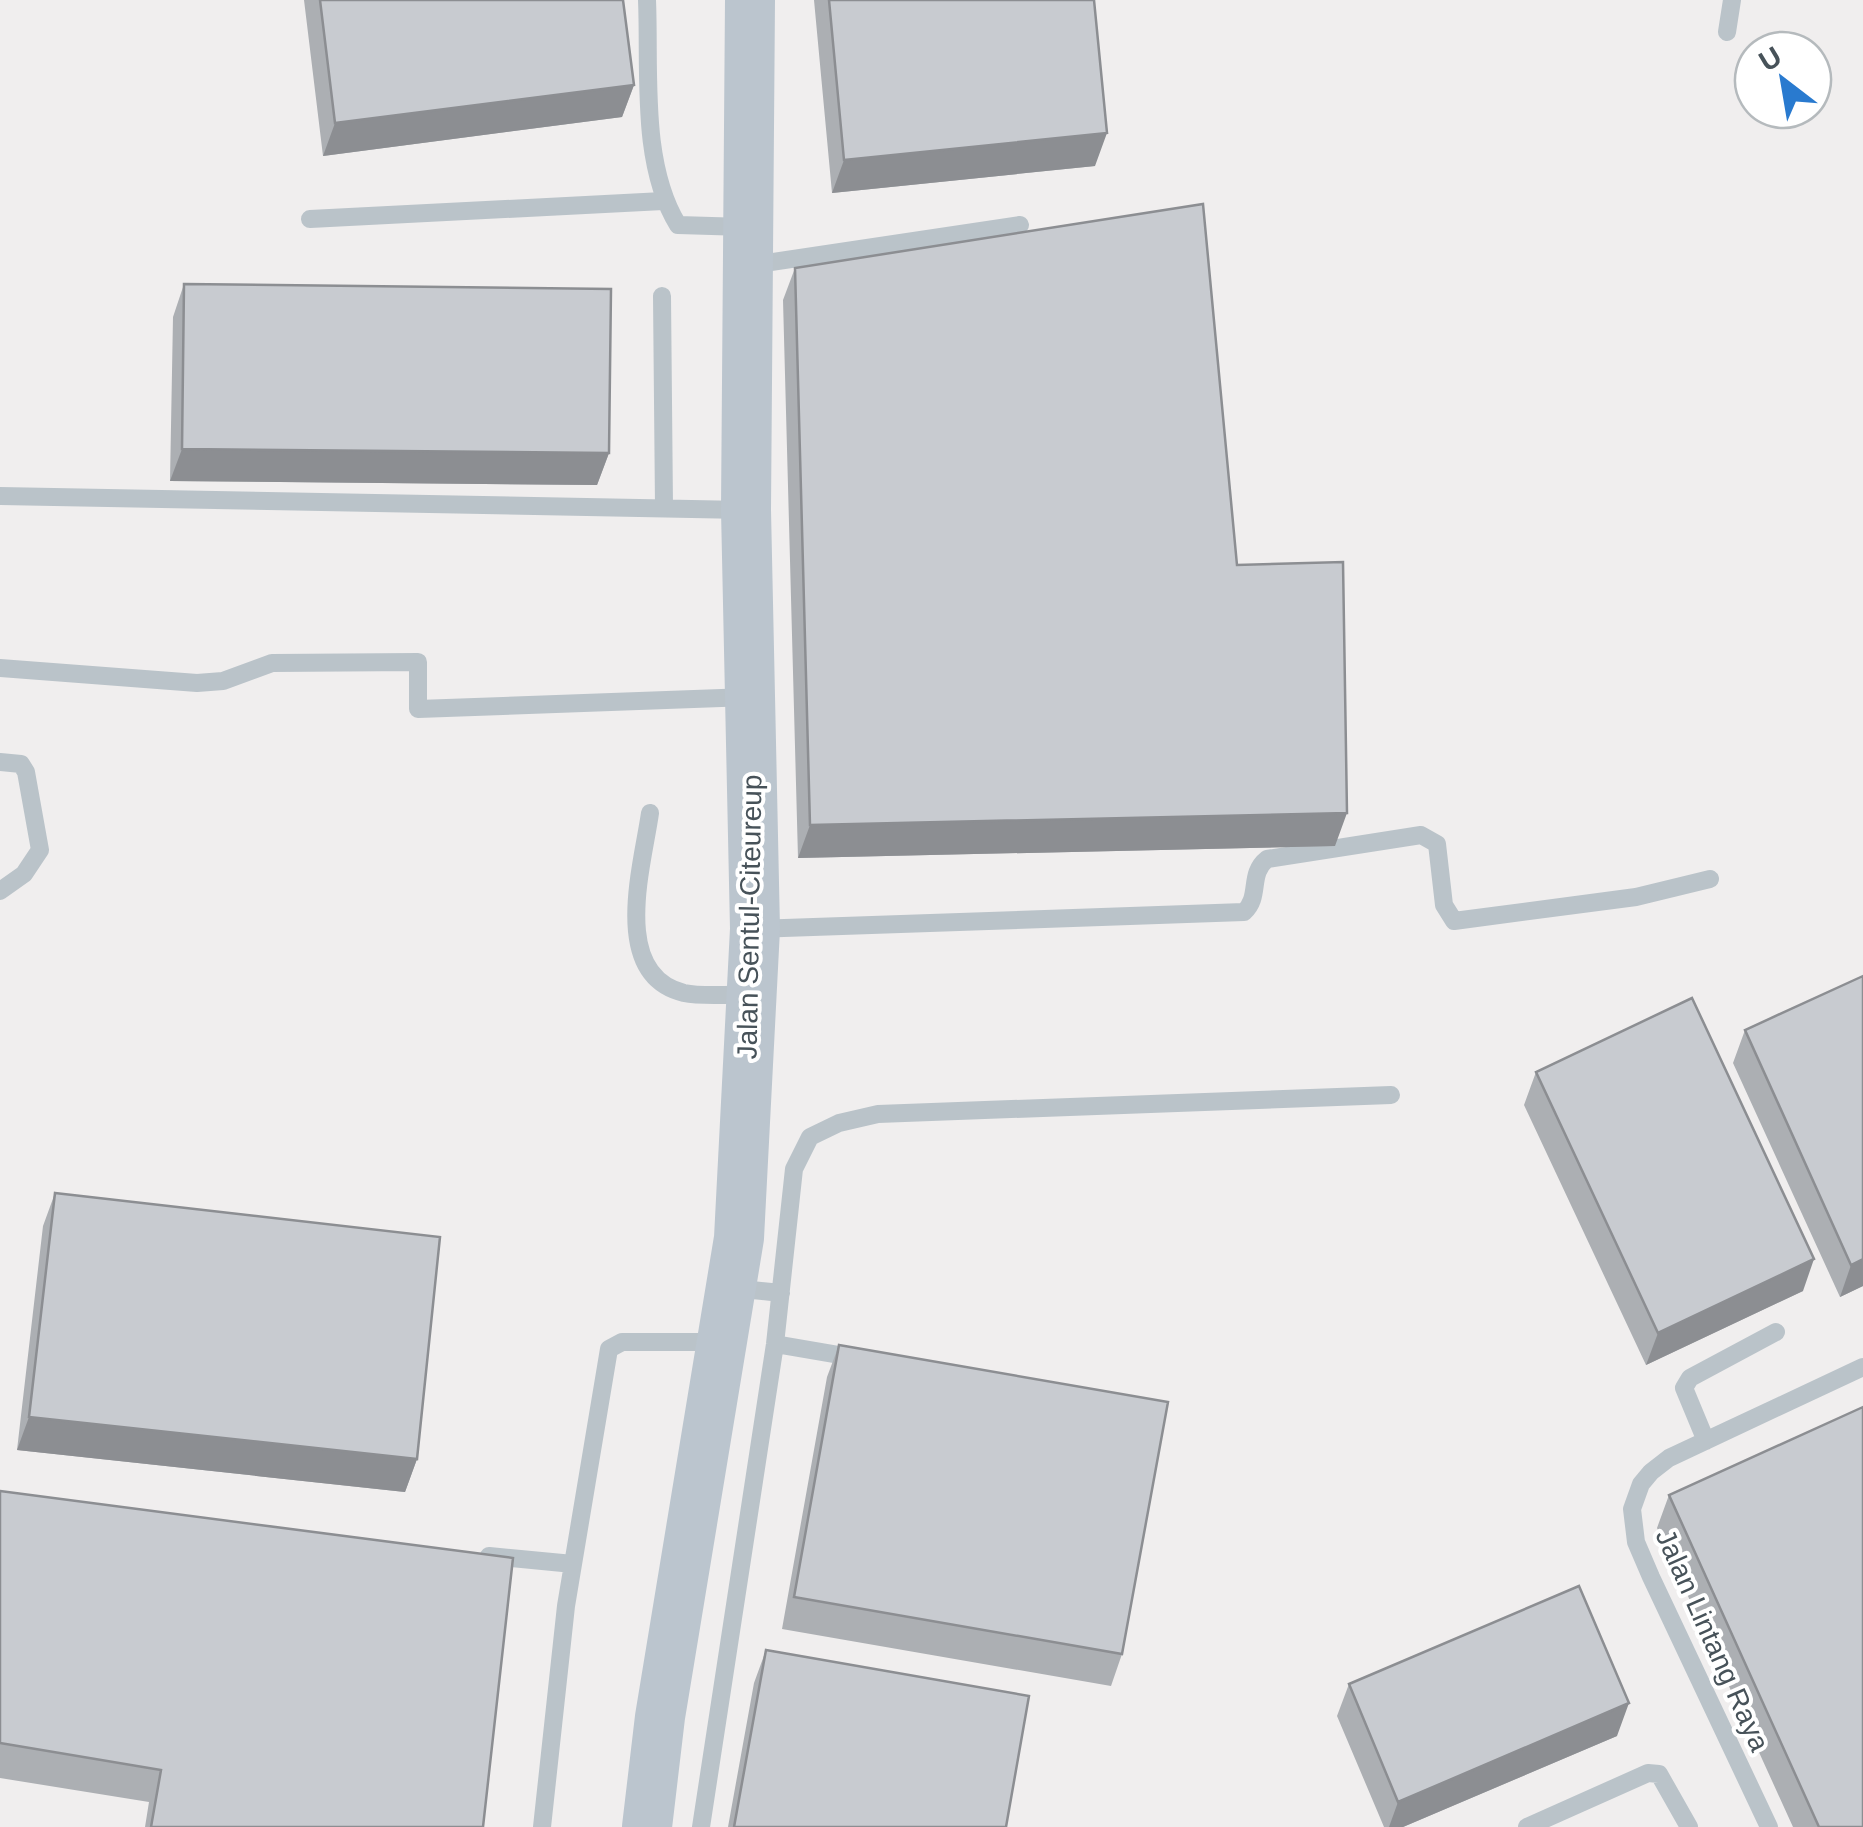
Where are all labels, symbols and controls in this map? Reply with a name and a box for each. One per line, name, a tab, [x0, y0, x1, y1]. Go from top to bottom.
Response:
north arrow	[1733, 30, 1833, 130]
text: U	[1754, 41, 1787, 77]
street label: Jalan Sentul-Citeureup	[732, 774, 767, 1060]
street label: Jalan Lintang Raya	[1650, 1524, 1776, 1756]

